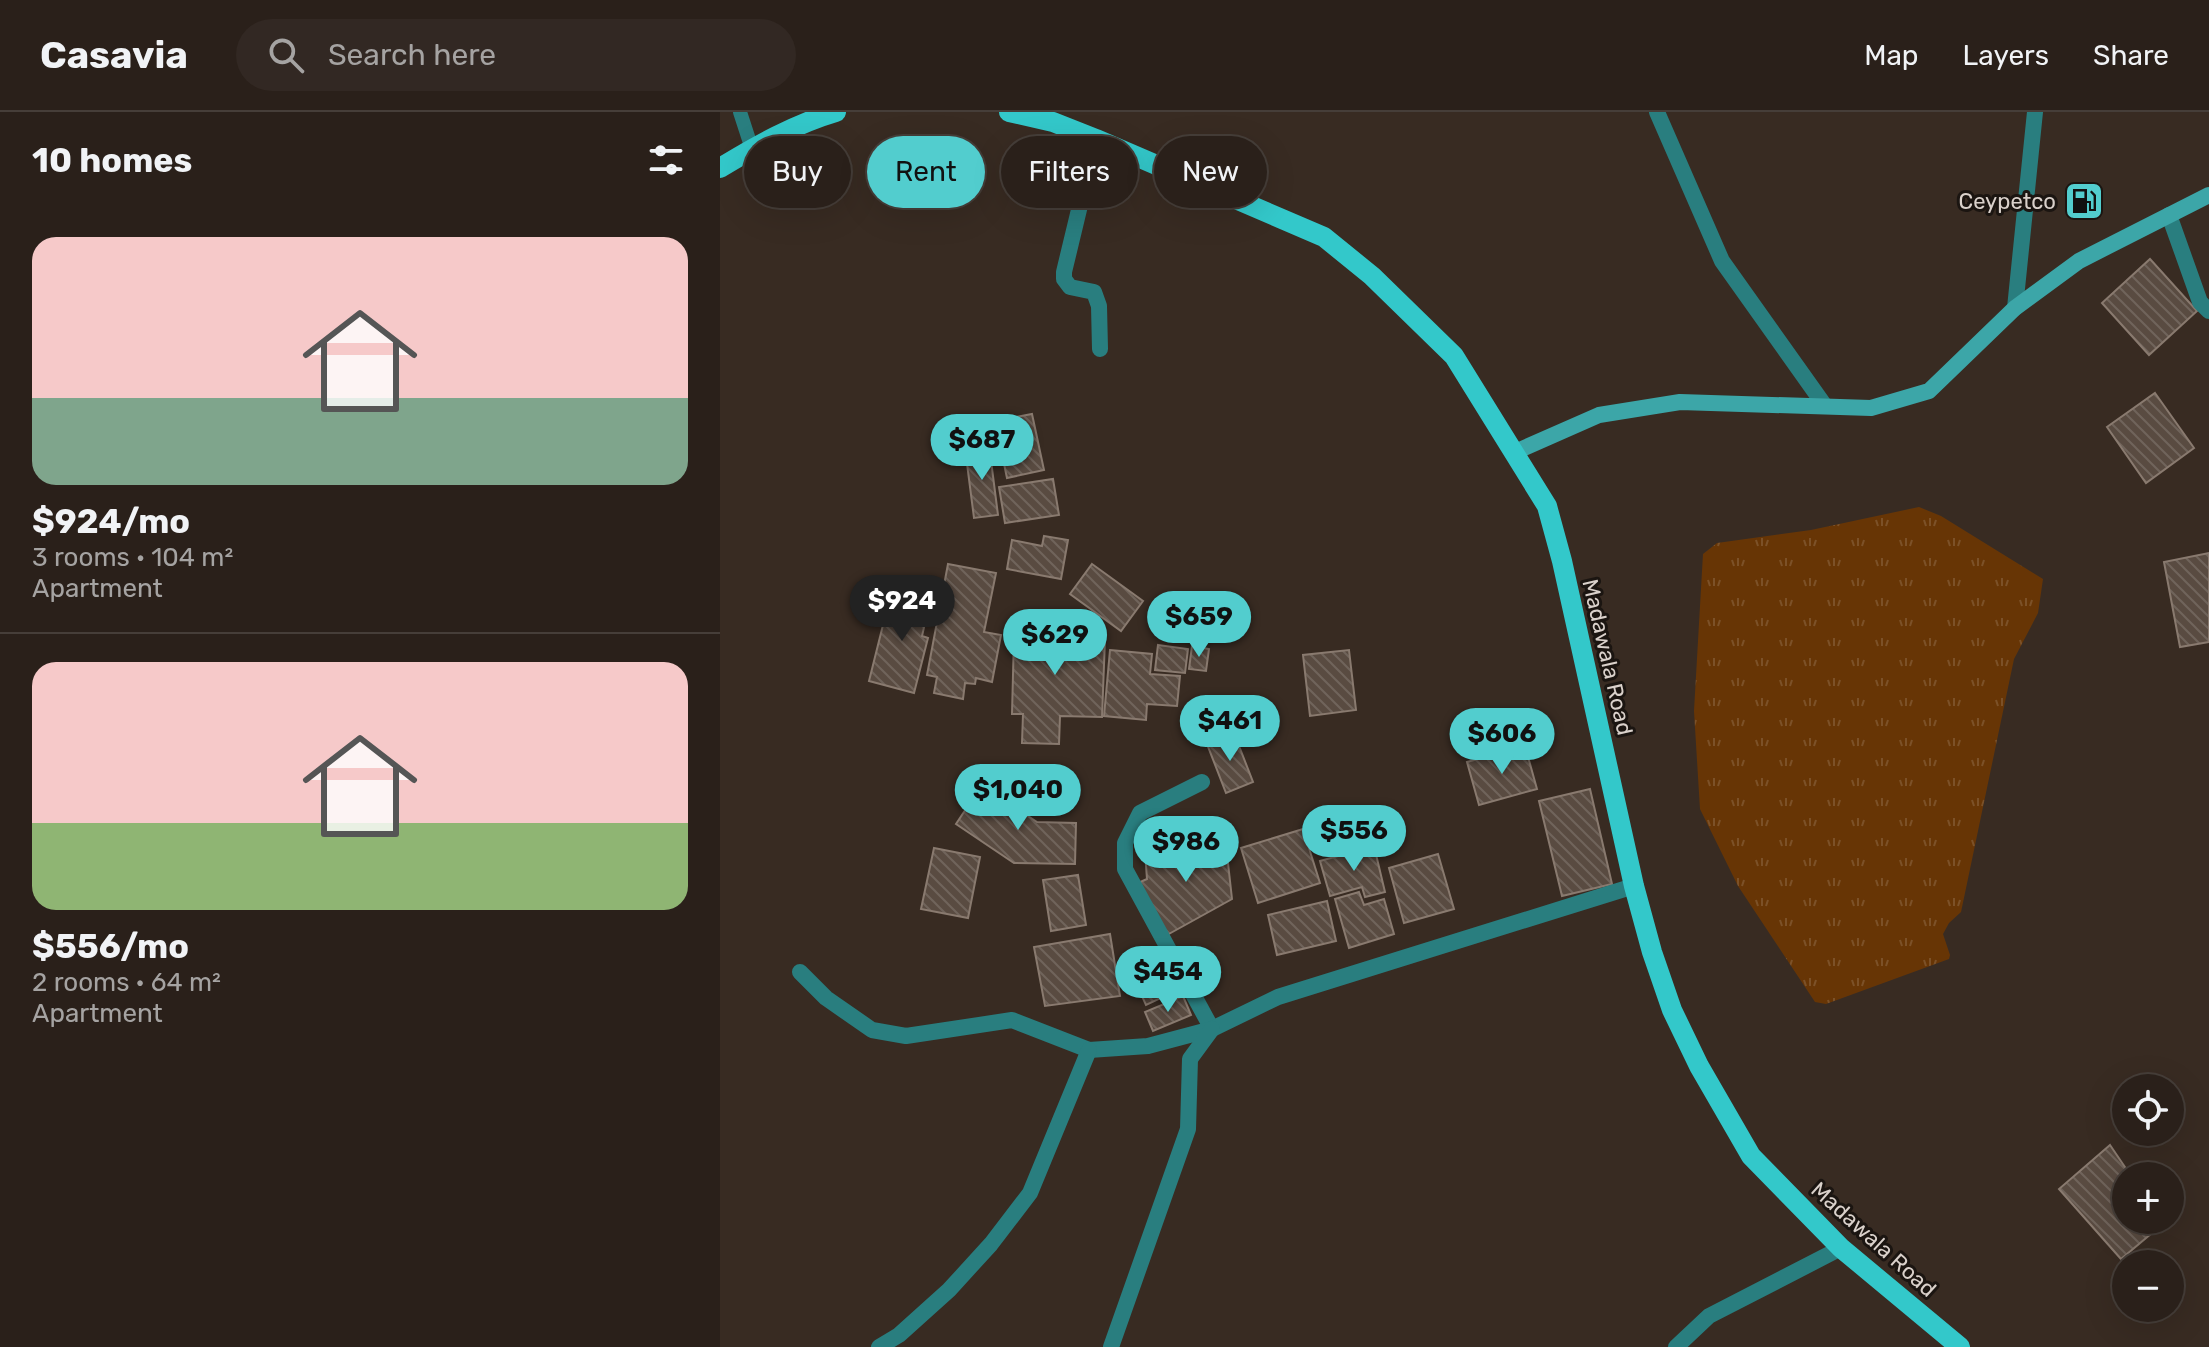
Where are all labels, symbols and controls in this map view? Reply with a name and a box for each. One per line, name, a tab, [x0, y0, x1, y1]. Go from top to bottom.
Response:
search box	[236, 19, 796, 91]
text: Casavia	[40, 32, 188, 78]
icon: search	[264, 33, 308, 77]
text: Search here	[328, 37, 496, 73]
text: Map	[1864, 39, 1919, 72]
text: Layers	[1963, 39, 2049, 72]
text: Share	[2093, 39, 2169, 72]
chip: Buy	[744, 136, 851, 208]
chip: Rent	[867, 136, 985, 208]
chip: Filters	[1001, 136, 1138, 208]
chip: New	[1154, 136, 1267, 208]
icon: filters	[644, 138, 688, 182]
text: 10 homes	[32, 140, 192, 181]
fuel station icon: Ceypetco	[2063, 180, 2105, 222]
place label: Ceypetco	[1959, 188, 2056, 215]
icon: home	[288, 289, 432, 433]
pin: $687	[935, 414, 1029, 482]
text: $687	[949, 424, 1015, 455]
text: $924/mo	[32, 501, 190, 542]
text: 3 rooms · 104 m²	[32, 542, 233, 573]
text: Apartment	[32, 573, 163, 604]
pin: $924	[855, 575, 949, 643]
street label: Madawala Road	[1576, 576, 1639, 738]
text: $924	[868, 585, 936, 616]
pin: $659	[1152, 591, 1246, 659]
text: $659	[1165, 601, 1233, 632]
pin: $629	[1008, 609, 1102, 677]
text: $629	[1021, 619, 1089, 650]
pin: $461	[1183, 695, 1277, 763]
text: $461	[1198, 705, 1262, 736]
pin: $606	[1455, 708, 1549, 776]
icon: home	[288, 714, 432, 858]
text: $606	[1468, 718, 1536, 749]
pin: $1,040	[953, 764, 1083, 832]
text: $1,040	[973, 774, 1063, 805]
pin: $556	[1307, 805, 1401, 873]
text: $556	[1320, 815, 1388, 846]
pin: $986	[1139, 816, 1233, 884]
text: $986	[1152, 826, 1220, 857]
text: $556/mo	[32, 926, 189, 967]
pin: $454	[1121, 946, 1215, 1014]
text: $454	[1133, 956, 1203, 987]
text: 2 rooms · 64 m²	[32, 967, 221, 998]
text: Apartment	[32, 998, 163, 1029]
map controls	[2112, 1074, 2184, 1322]
button: locate	[2112, 1074, 2184, 1146]
button: +	[2112, 1162, 2184, 1234]
street label: Madawala Road	[1805, 1176, 1942, 1303]
button: −	[2112, 1250, 2184, 1322]

